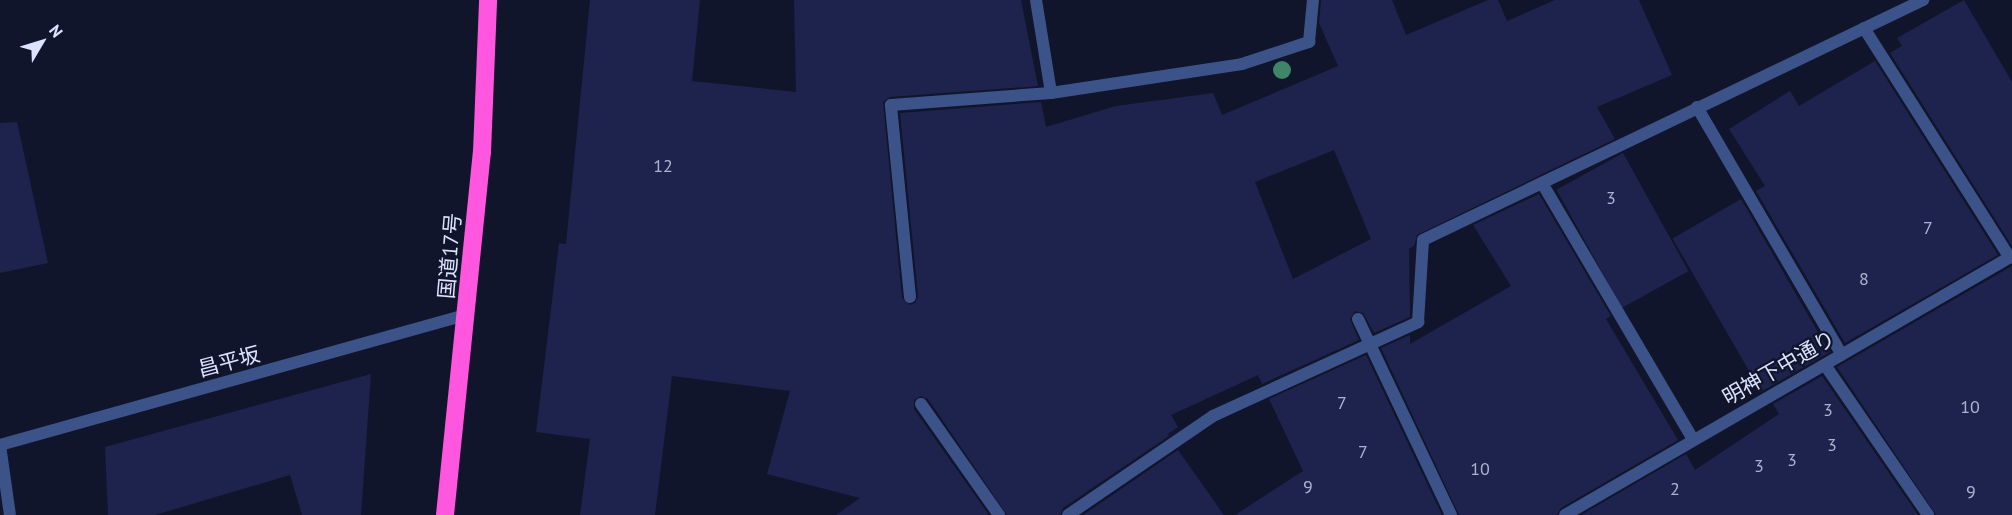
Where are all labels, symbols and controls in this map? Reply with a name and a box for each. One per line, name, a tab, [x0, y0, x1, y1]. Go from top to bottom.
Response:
north arrow	[12, 12, 72, 72]
text: N	[45, 21, 67, 41]
house number: 12	[653, 155, 673, 177]
house number: 3	[1606, 187, 1616, 209]
street label: 国道17号	[434, 212, 466, 300]
house number: 7	[1923, 217, 1933, 239]
house number: 8	[1859, 268, 1869, 290]
street label: 明神下中通り	[1718, 326, 1840, 410]
street label: 昌平坂	[195, 342, 263, 382]
house number: 7	[1337, 392, 1347, 414]
house number: 10	[1960, 396, 1980, 418]
house number: 3	[1823, 399, 1833, 421]
house number: 3	[1827, 434, 1837, 456]
house number: 7	[1358, 441, 1368, 463]
house number: 3	[1787, 449, 1797, 471]
house number: 3	[1754, 455, 1764, 477]
house number: 10	[1470, 458, 1490, 480]
house number: 9	[1303, 476, 1313, 498]
house number: 2	[1670, 478, 1680, 500]
house number: 9	[1966, 481, 1976, 503]

